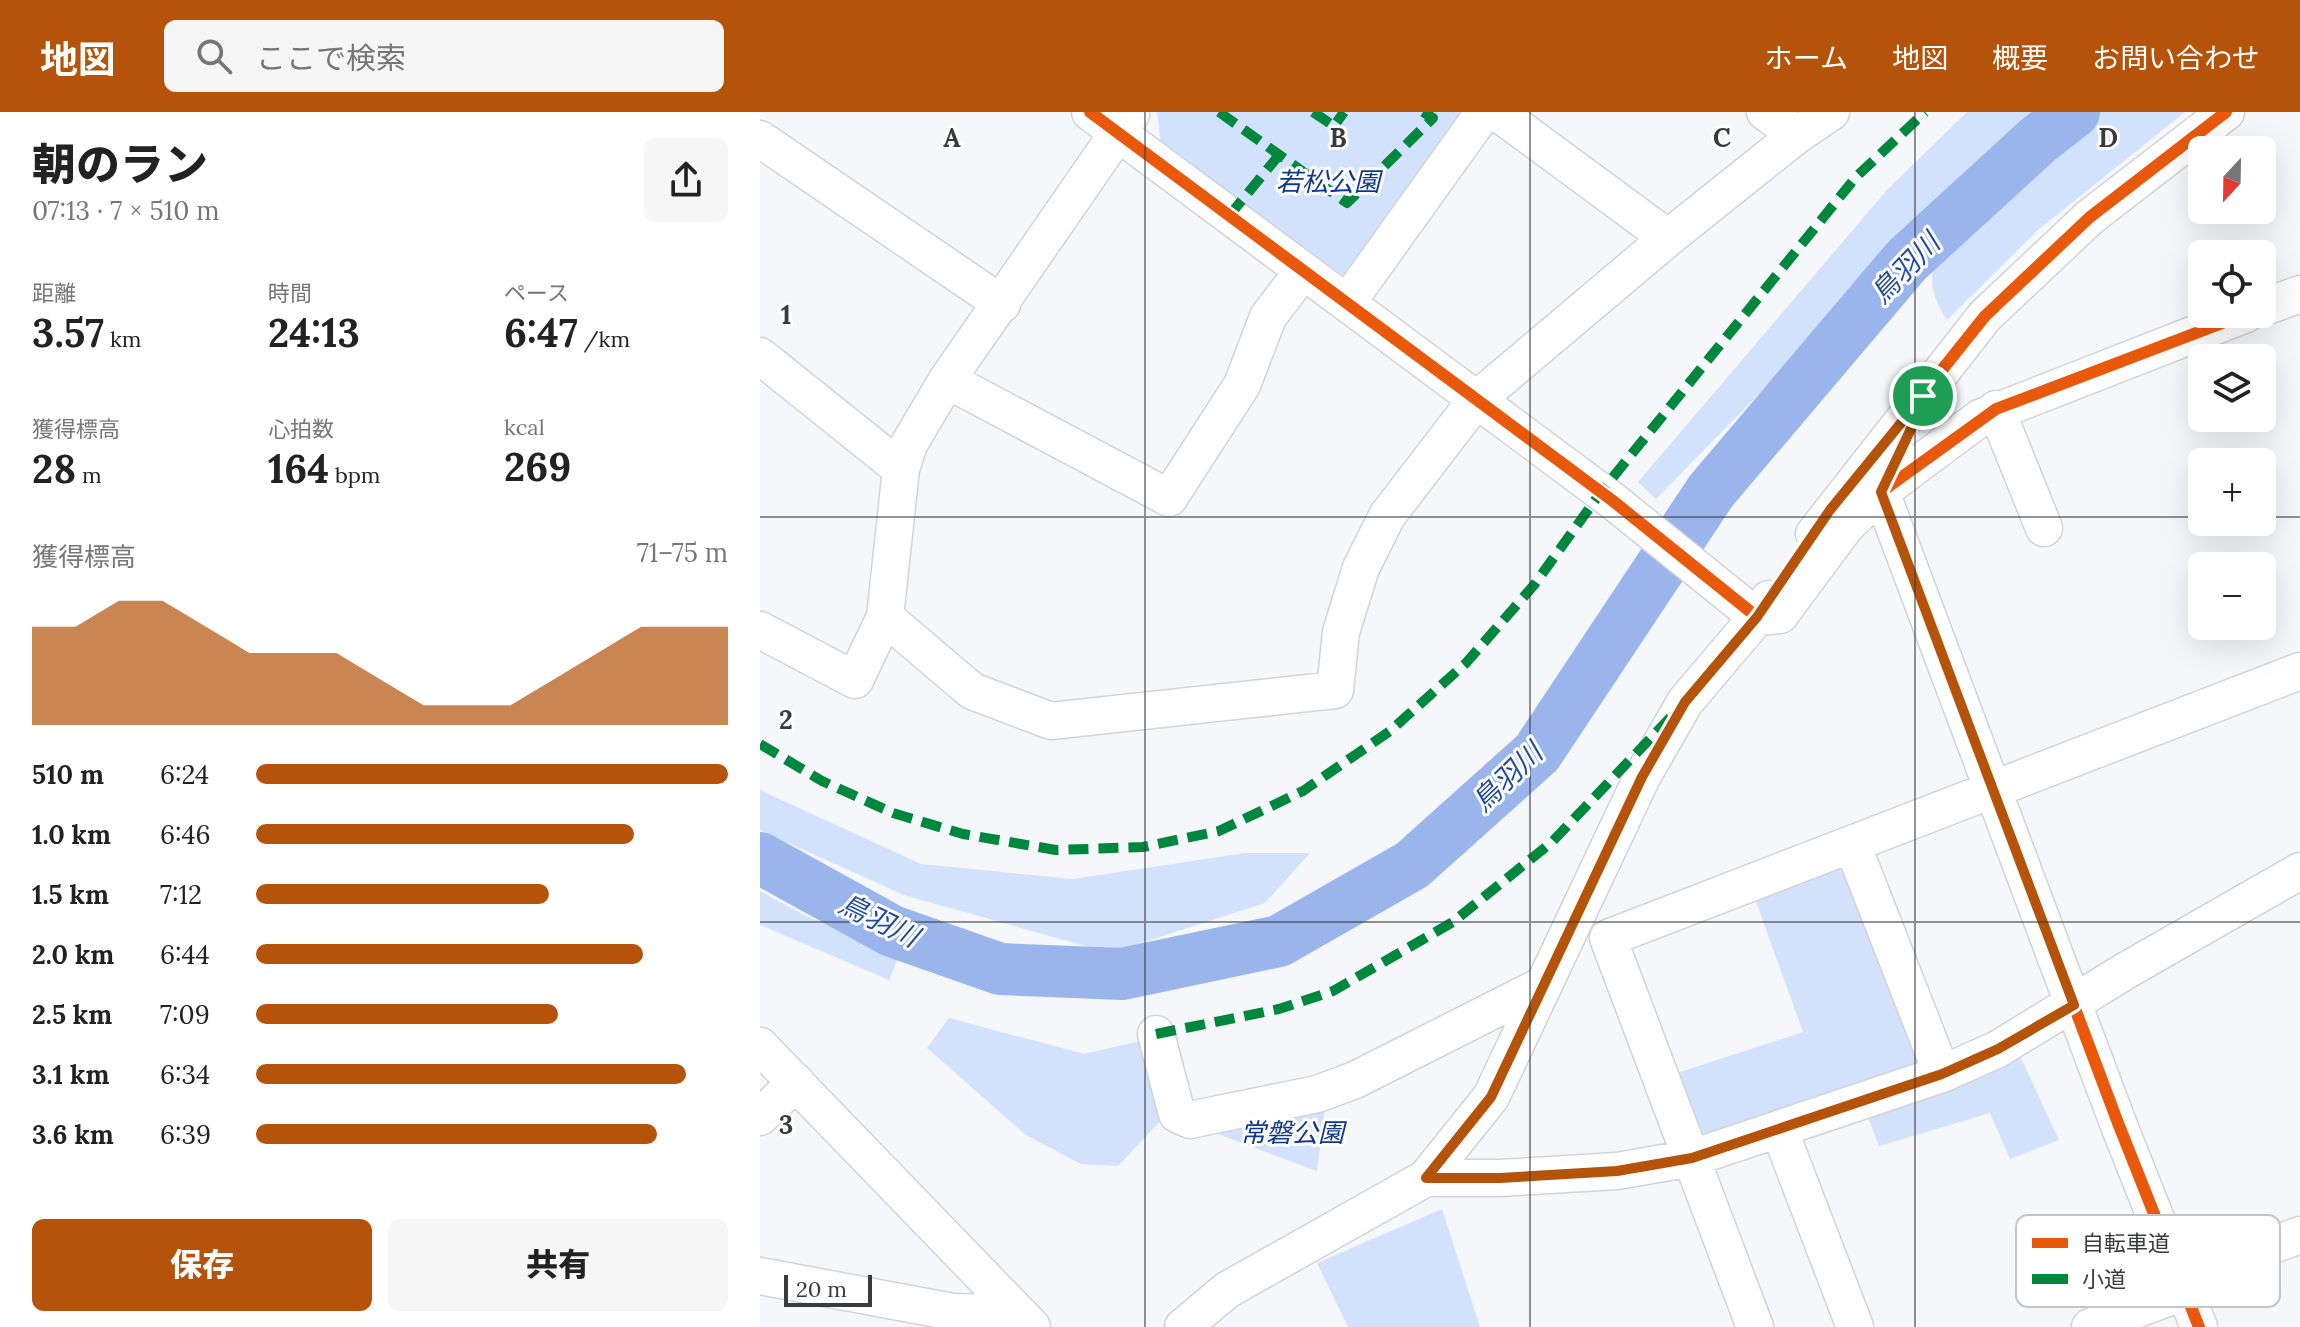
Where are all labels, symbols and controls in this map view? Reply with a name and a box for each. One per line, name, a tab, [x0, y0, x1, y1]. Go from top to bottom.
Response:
search box	[164, 20, 724, 92]
icon: search	[192, 34, 236, 78]
text: 地図	[40, 35, 116, 83]
text: ここで検索	[256, 39, 406, 77]
text: ホーム	[1765, 40, 1848, 76]
text: 地図	[1892, 40, 1948, 76]
text: 概要	[1992, 40, 2048, 76]
text: お問い合わせ	[2092, 40, 2260, 76]
text: A	[943, 121, 961, 154]
text: B	[1329, 121, 1347, 154]
text: C	[1713, 121, 1731, 154]
text: D	[2098, 121, 2118, 154]
text: 朝のラン	[32, 136, 208, 192]
north arrow	[2188, 136, 2276, 224]
map controls	[2188, 136, 2276, 640]
button: share	[644, 138, 728, 222]
park label: 若松公園	[1276, 165, 1384, 198]
text: 07:13 · 7 × 510 m	[32, 194, 220, 227]
water label: 鳥羽川	[1863, 223, 1949, 311]
button: locate	[2188, 240, 2276, 328]
text: 距離	[32, 279, 76, 307]
text: 時間	[268, 279, 312, 307]
text: ペース	[504, 279, 569, 307]
text: 1	[781, 298, 791, 331]
text: 3.57	[32, 307, 104, 358]
text: 24:13	[268, 307, 360, 358]
text: 6:47	[504, 307, 578, 358]
text: km	[104, 325, 141, 353]
text: /km	[578, 325, 630, 353]
button: layers	[2188, 344, 2276, 432]
pin	[1889, 362, 1957, 430]
icon: arrive	[1901, 374, 1945, 418]
text: kcal	[504, 413, 545, 441]
text: 獲得標高	[32, 415, 120, 443]
text: 心拍数	[268, 415, 334, 443]
text: 269	[504, 441, 571, 492]
text: 28	[32, 443, 76, 494]
text: 164	[268, 443, 329, 494]
button: +	[2188, 448, 2276, 536]
text: m	[76, 461, 102, 489]
text: bpm	[329, 461, 381, 489]
text: 71–75 m	[637, 536, 728, 569]
text: 獲得標高	[32, 540, 136, 573]
button: −	[2188, 552, 2276, 640]
text: 2	[779, 703, 793, 736]
water label: 鳥羽川	[1464, 733, 1552, 819]
text: 510 m	[32, 758, 104, 791]
text: 6:24	[160, 758, 209, 791]
text: 1.0 km	[32, 818, 111, 851]
text: 6:46	[160, 818, 211, 851]
text: 1.5 km	[32, 878, 109, 911]
text: 7:12	[160, 878, 202, 911]
water label: 鳥羽川	[833, 885, 927, 956]
text: 2.0 km	[32, 938, 114, 971]
text: 6:44	[160, 938, 210, 971]
text: 2.5 km	[32, 998, 112, 1031]
text: 7:09	[160, 998, 210, 1031]
text: 3.1 km	[32, 1058, 109, 1091]
text: 6:34	[160, 1058, 210, 1091]
text: 3	[779, 1108, 793, 1141]
park label: 常磐公園	[1240, 1116, 1348, 1149]
text: 3.6 km	[32, 1118, 114, 1151]
text: 6:39	[160, 1118, 211, 1151]
legend	[2016, 1215, 2280, 1307]
button: 保存	[32, 1219, 372, 1311]
button: 共有	[388, 1219, 728, 1311]
text: 自転車道	[2082, 1229, 2170, 1257]
text: 小道	[2082, 1265, 2126, 1293]
scale bar	[784, 1271, 872, 1307]
text: 20 m	[796, 1275, 847, 1303]

